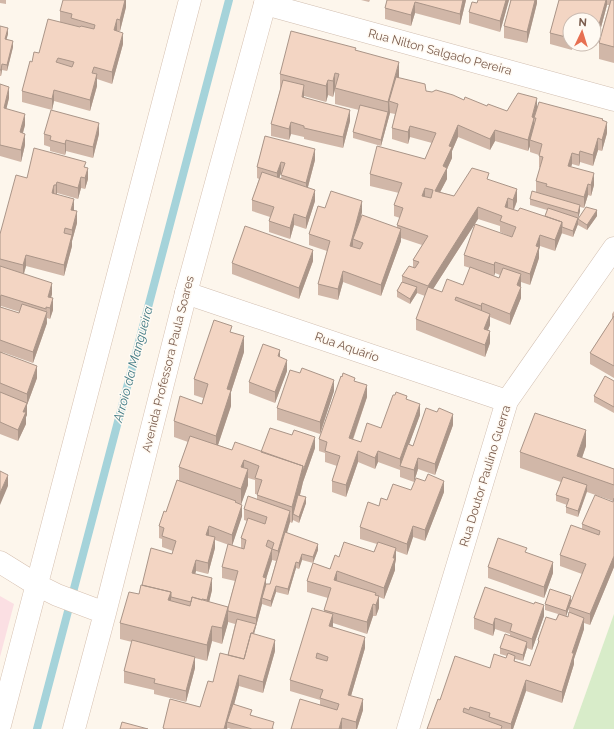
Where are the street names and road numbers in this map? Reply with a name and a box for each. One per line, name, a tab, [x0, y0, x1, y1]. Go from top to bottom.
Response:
street label: Rua Nilton Salgado Pereira	[367, 26, 513, 78]
street label: Avenida Professora Paula Soares	[139, 274, 197, 454]
street label: Rua Aquário	[313, 329, 381, 365]
street label: Rua Doutor Paulino Guerra	[457, 404, 513, 548]

